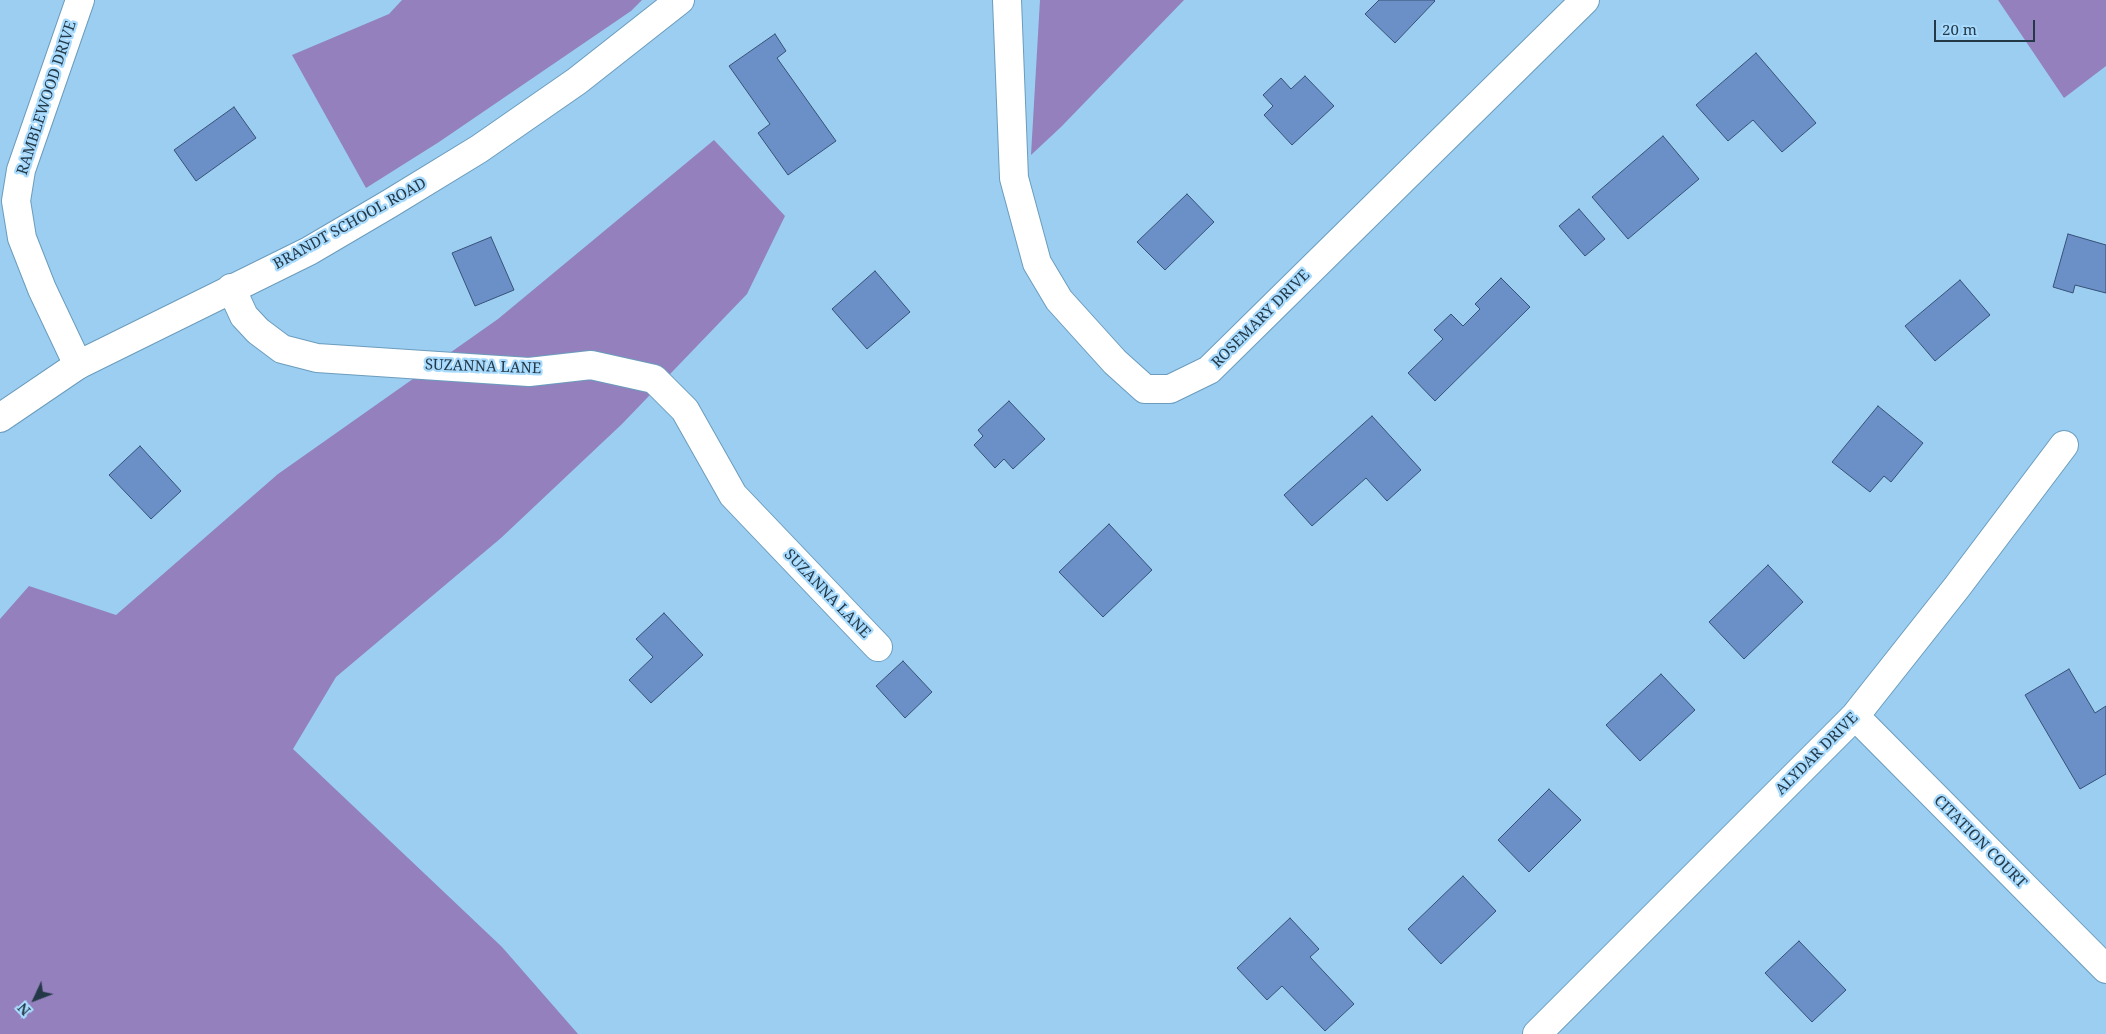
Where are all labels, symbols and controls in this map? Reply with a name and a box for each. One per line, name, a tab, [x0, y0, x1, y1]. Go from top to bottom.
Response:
scale bar	[1936, 10, 2037, 42]
street label: RAMBLEWOOD DRIVE	[14, 19, 80, 177]
text: 20 m	[1942, 19, 1977, 39]
street label: BRANDT SCHOOL ROAD	[270, 174, 430, 274]
street label: ROSEMARY DRIVE	[1208, 266, 1314, 372]
street label: SUZANNA LANE	[424, 356, 542, 378]
street label: SUZANNA LANE	[780, 546, 874, 642]
street label: ALYDAR DRIVE	[1772, 709, 1862, 799]
street label: CITATION COURT	[1930, 792, 2030, 892]
north arrow	[10, 974, 60, 1024]
text: N	[13, 999, 34, 1020]

